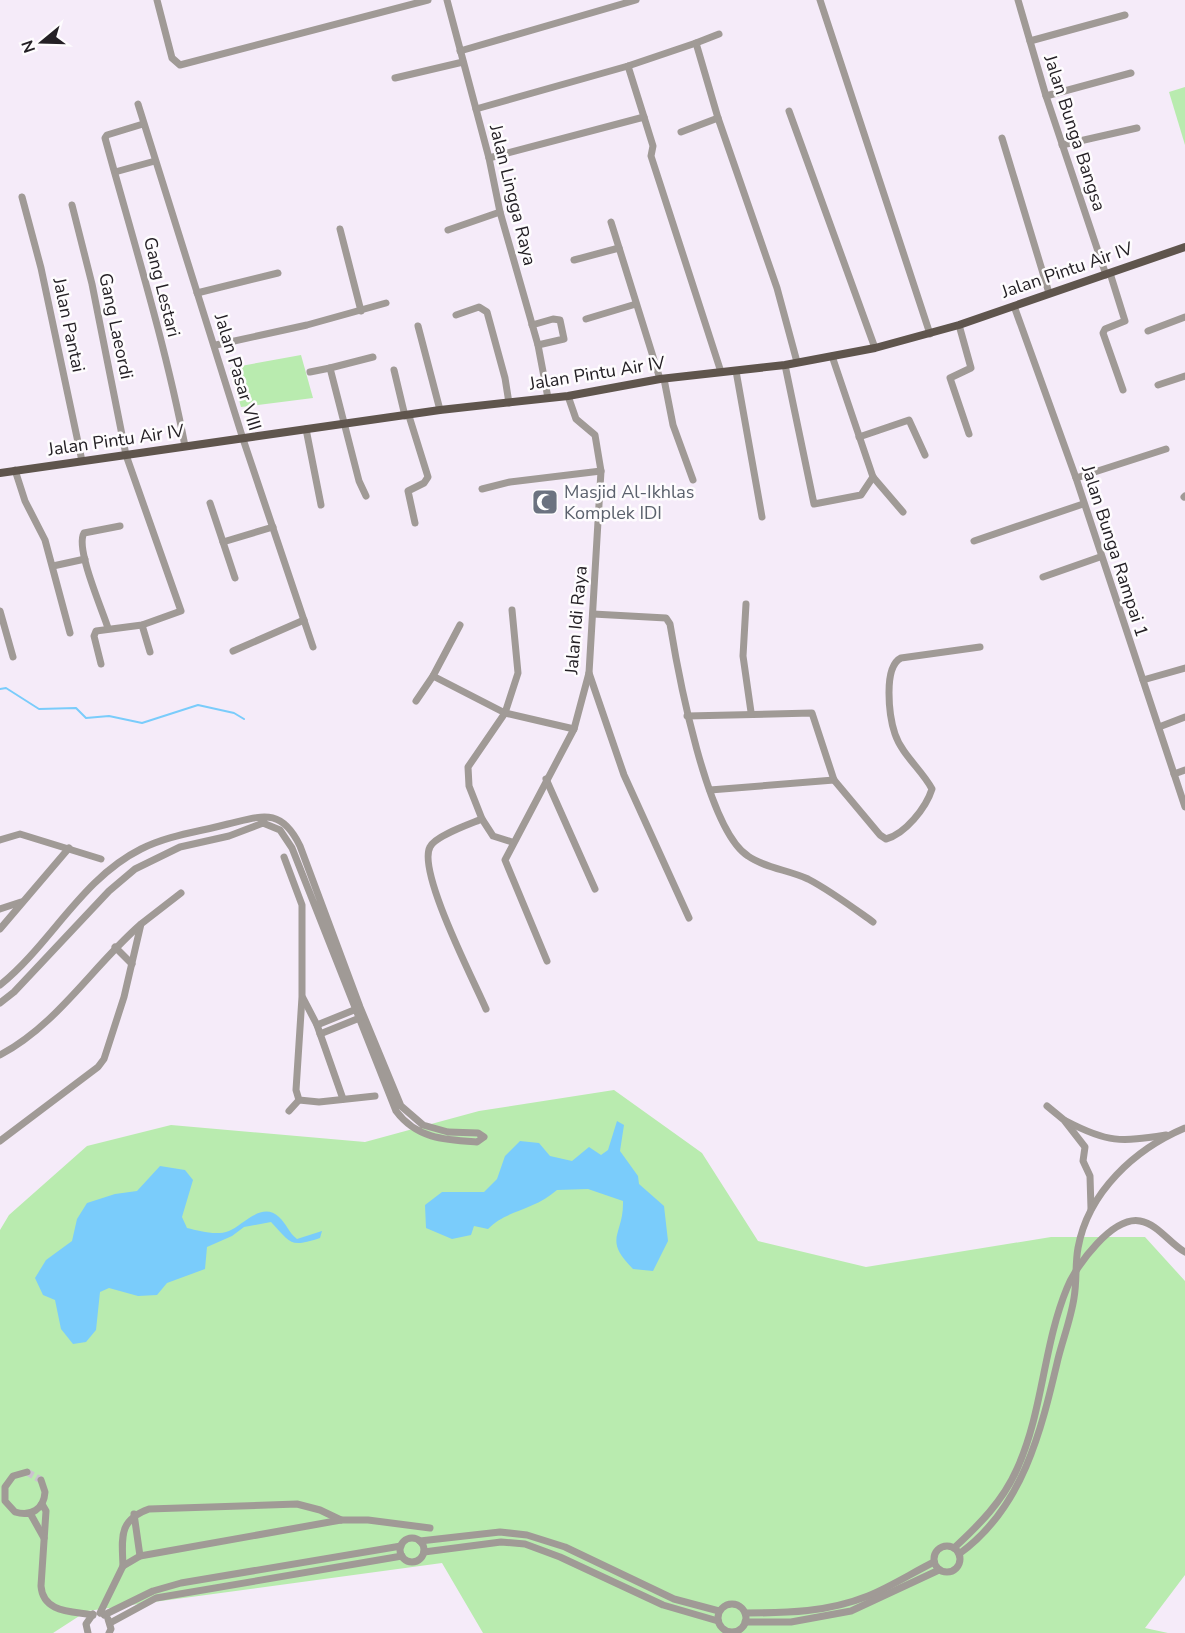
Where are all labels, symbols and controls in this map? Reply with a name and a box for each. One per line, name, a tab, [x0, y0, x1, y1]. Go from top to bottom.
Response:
north arrow	[12, 12, 72, 72]
text: N	[16, 37, 41, 56]
street label: Jalan Bunga Bangsa	[1038, 51, 1112, 214]
street label: Jalan Lingga Raya	[484, 121, 542, 268]
street label: Gang Lestari	[138, 234, 186, 340]
street label: Jalan Pintu Air IV	[997, 236, 1136, 304]
street label: Gang Laeordi	[93, 271, 139, 381]
street label: Jalan Pantai	[47, 275, 91, 374]
street label: Jalan Pasar VIII	[209, 310, 267, 433]
street label: Jalan Pintu Air IV	[526, 350, 667, 396]
street label: Jalan Pintu Air IV	[45, 418, 186, 462]
street label: Jalan Bunga Rampai 1	[1076, 461, 1154, 640]
place label: Masjid Al-Ikhlas Komplek IDI	[564, 480, 694, 525]
mosque icon: Masjid Al-Ikhlas Komplek IDI	[530, 487, 560, 517]
street label: Jalan Idi Raya	[559, 565, 593, 676]

